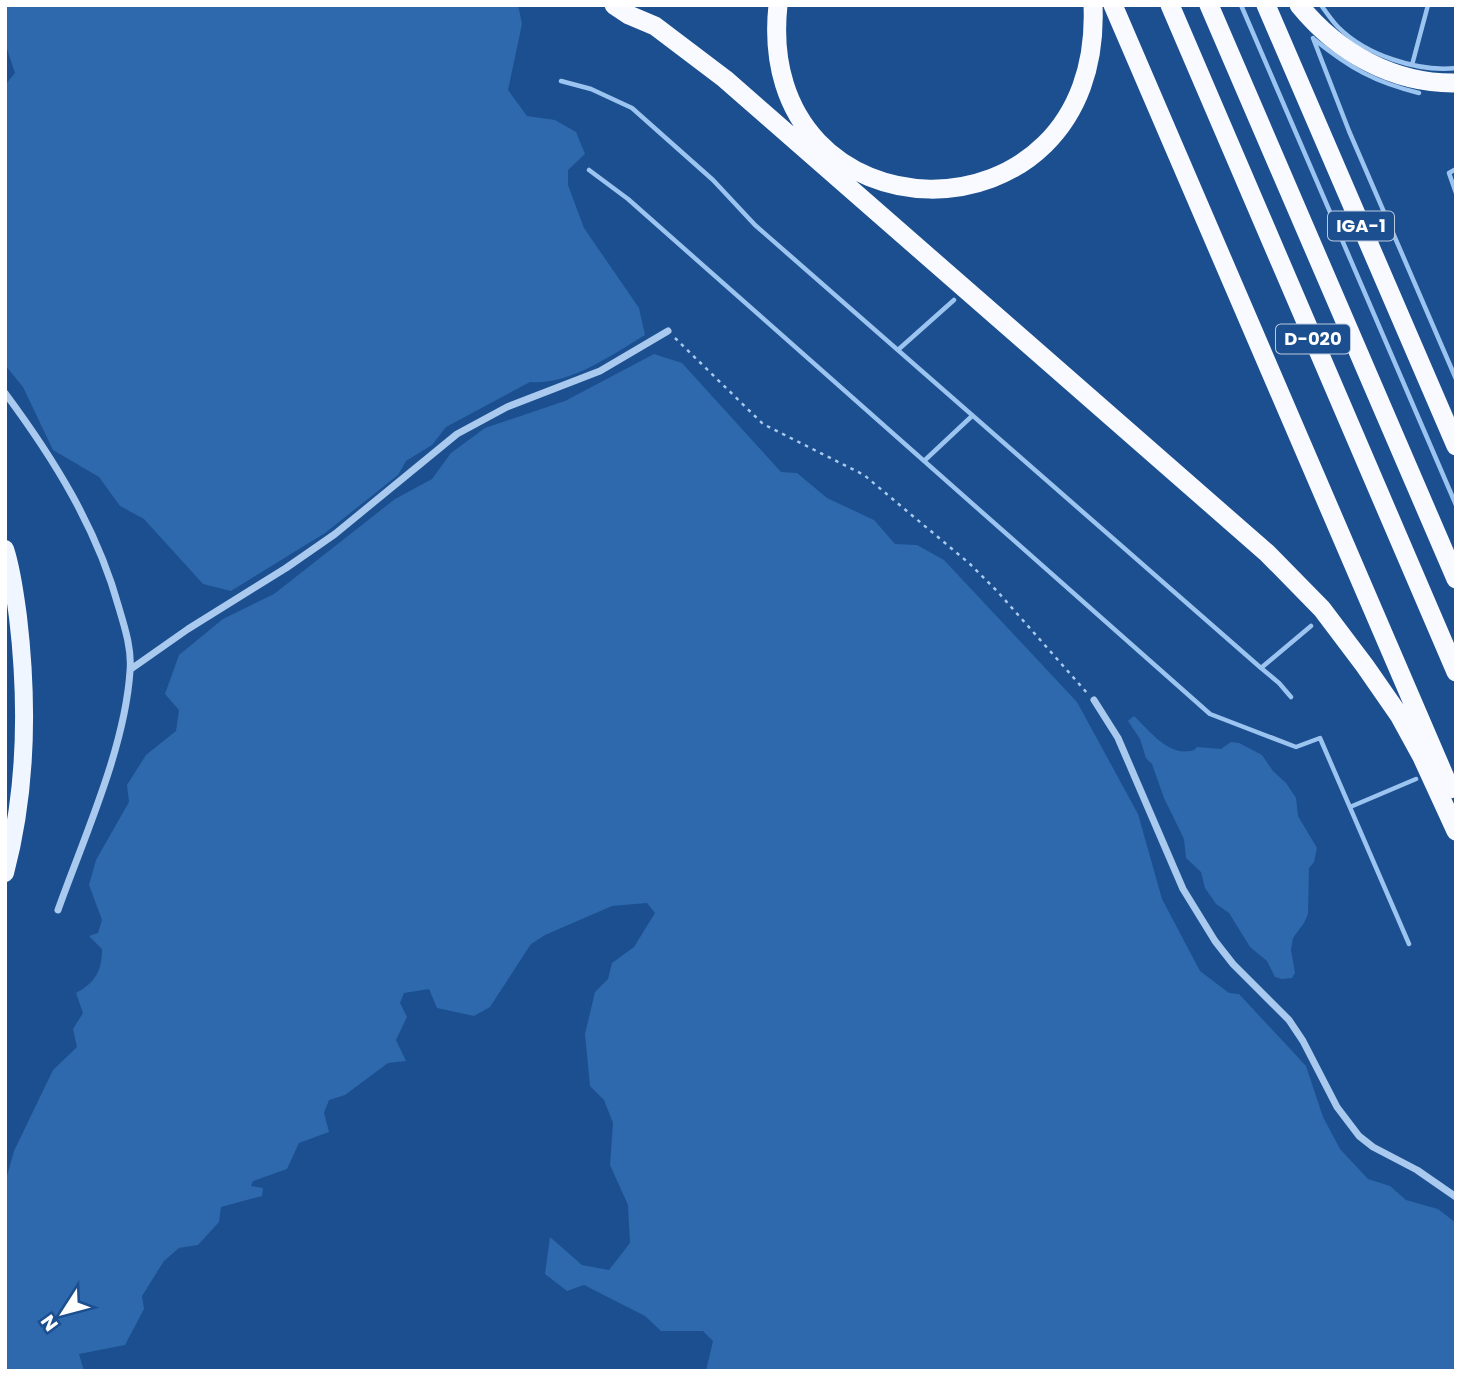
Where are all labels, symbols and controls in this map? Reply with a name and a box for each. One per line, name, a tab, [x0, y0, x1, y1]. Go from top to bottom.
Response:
road number: IGA-1	[1328, 211, 1394, 240]
road number: D-020	[1276, 324, 1350, 354]
north arrow	[28, 1278, 98, 1348]
text: N	[35, 1309, 65, 1336]

